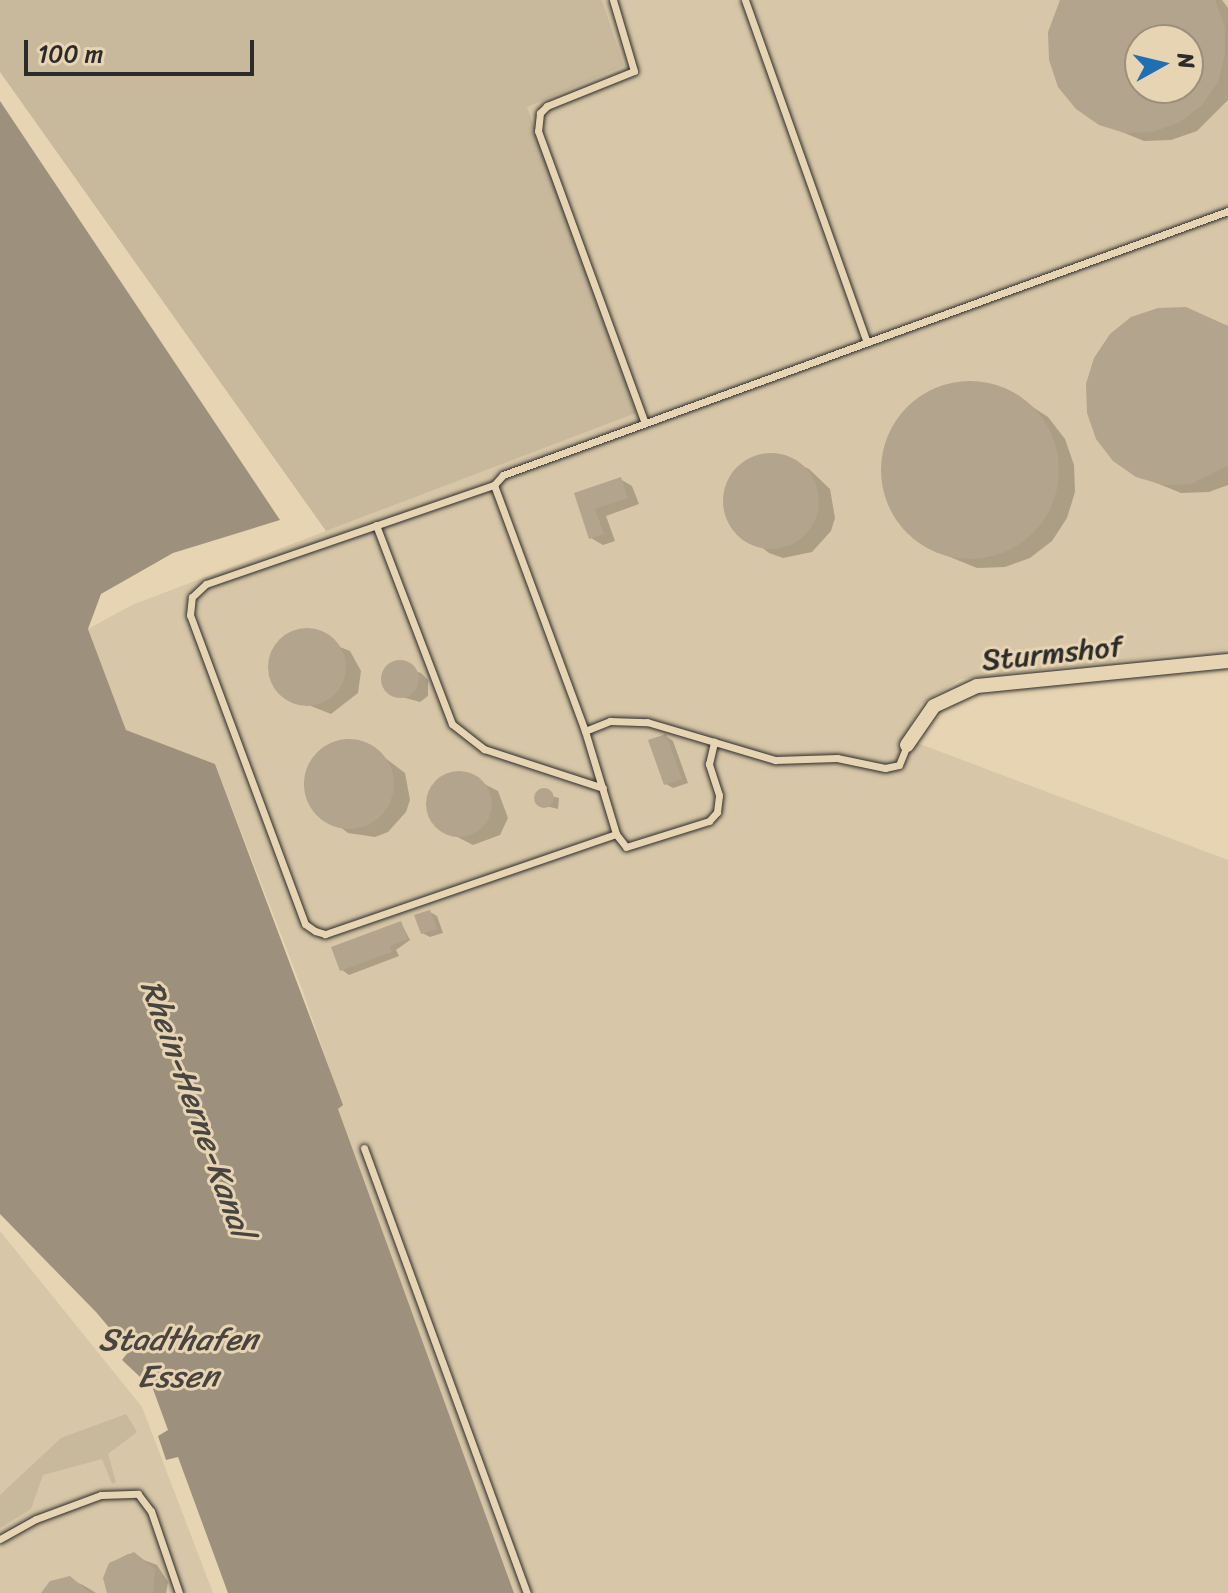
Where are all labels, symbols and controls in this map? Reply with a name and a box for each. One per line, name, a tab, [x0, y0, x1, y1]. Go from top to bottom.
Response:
scale bar	[28, 24, 258, 74]
north arrow	[1124, 24, 1204, 104]
text: 100 m	[38, 33, 103, 75]
text: N	[1166, 51, 1207, 71]
street label: Sturmshof	[980, 628, 1124, 678]
water label: Rhein-Herne-Kanal	[132, 975, 260, 1243]
water label: Stadthafen Essen	[98, 1322, 258, 1397]

